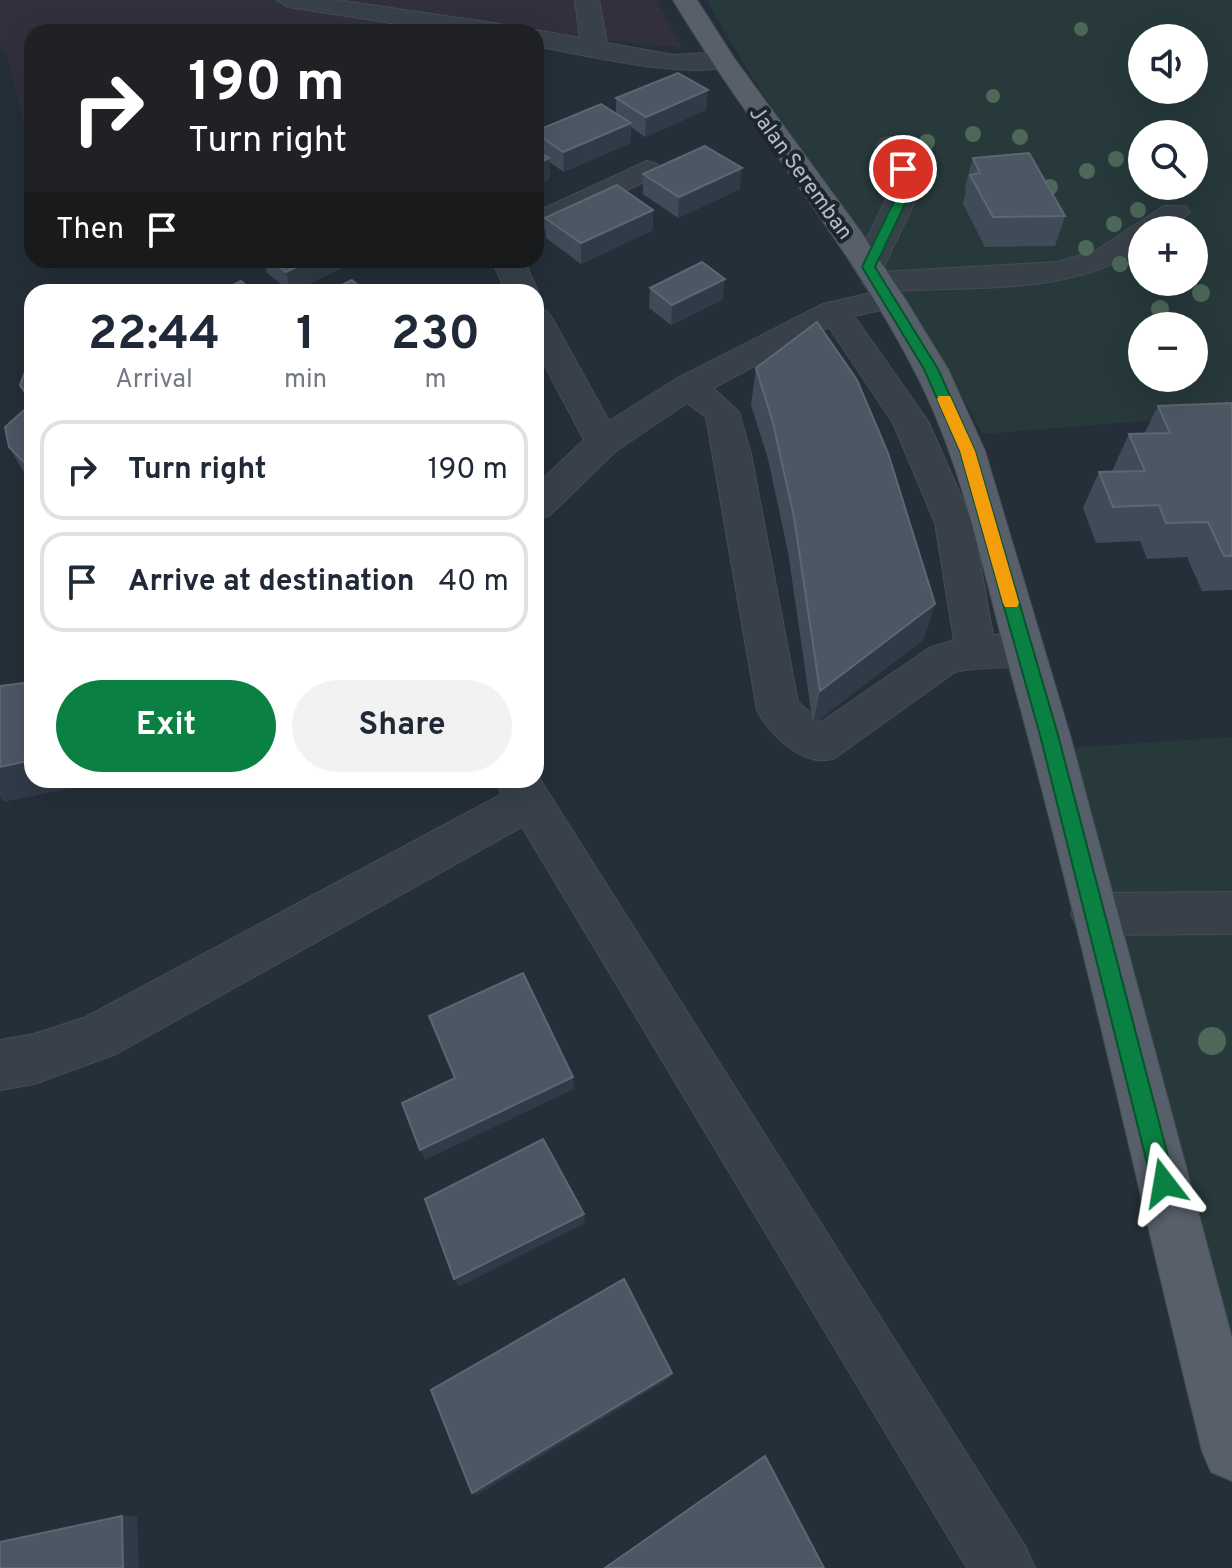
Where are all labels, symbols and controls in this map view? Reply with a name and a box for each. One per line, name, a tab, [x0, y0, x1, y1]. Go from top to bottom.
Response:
map controls	[1128, 24, 1208, 392]
button: sound	[1128, 24, 1208, 104]
text: 190 m	[188, 50, 345, 120]
icon: right	[56, 56, 160, 160]
street label: Jalan Seremban	[742, 101, 858, 246]
text: Turn right	[188, 119, 347, 165]
button: search	[1128, 120, 1208, 200]
pin	[869, 135, 937, 203]
icon: arrive	[881, 147, 925, 191]
icon: arrive	[140, 208, 184, 252]
text: Then	[56, 212, 124, 249]
button: +	[1128, 216, 1208, 296]
text: 22:44	[88, 306, 220, 366]
text: 1	[296, 306, 315, 366]
text: 230	[391, 306, 480, 366]
button: −	[1128, 312, 1208, 392]
text: Arrival	[115, 364, 193, 397]
text: min	[284, 364, 327, 397]
text: m	[425, 364, 447, 397]
icon: right	[60, 448, 104, 492]
text: Turn right	[128, 452, 266, 489]
text: 190 m	[427, 452, 508, 489]
icon: arrive	[60, 560, 104, 604]
text: Arrive at destination	[128, 564, 414, 601]
text: 40 m	[438, 564, 509, 601]
button: Exit	[56, 680, 276, 772]
button: Share	[292, 680, 512, 772]
position arrow	[1122, 1141, 1206, 1225]

